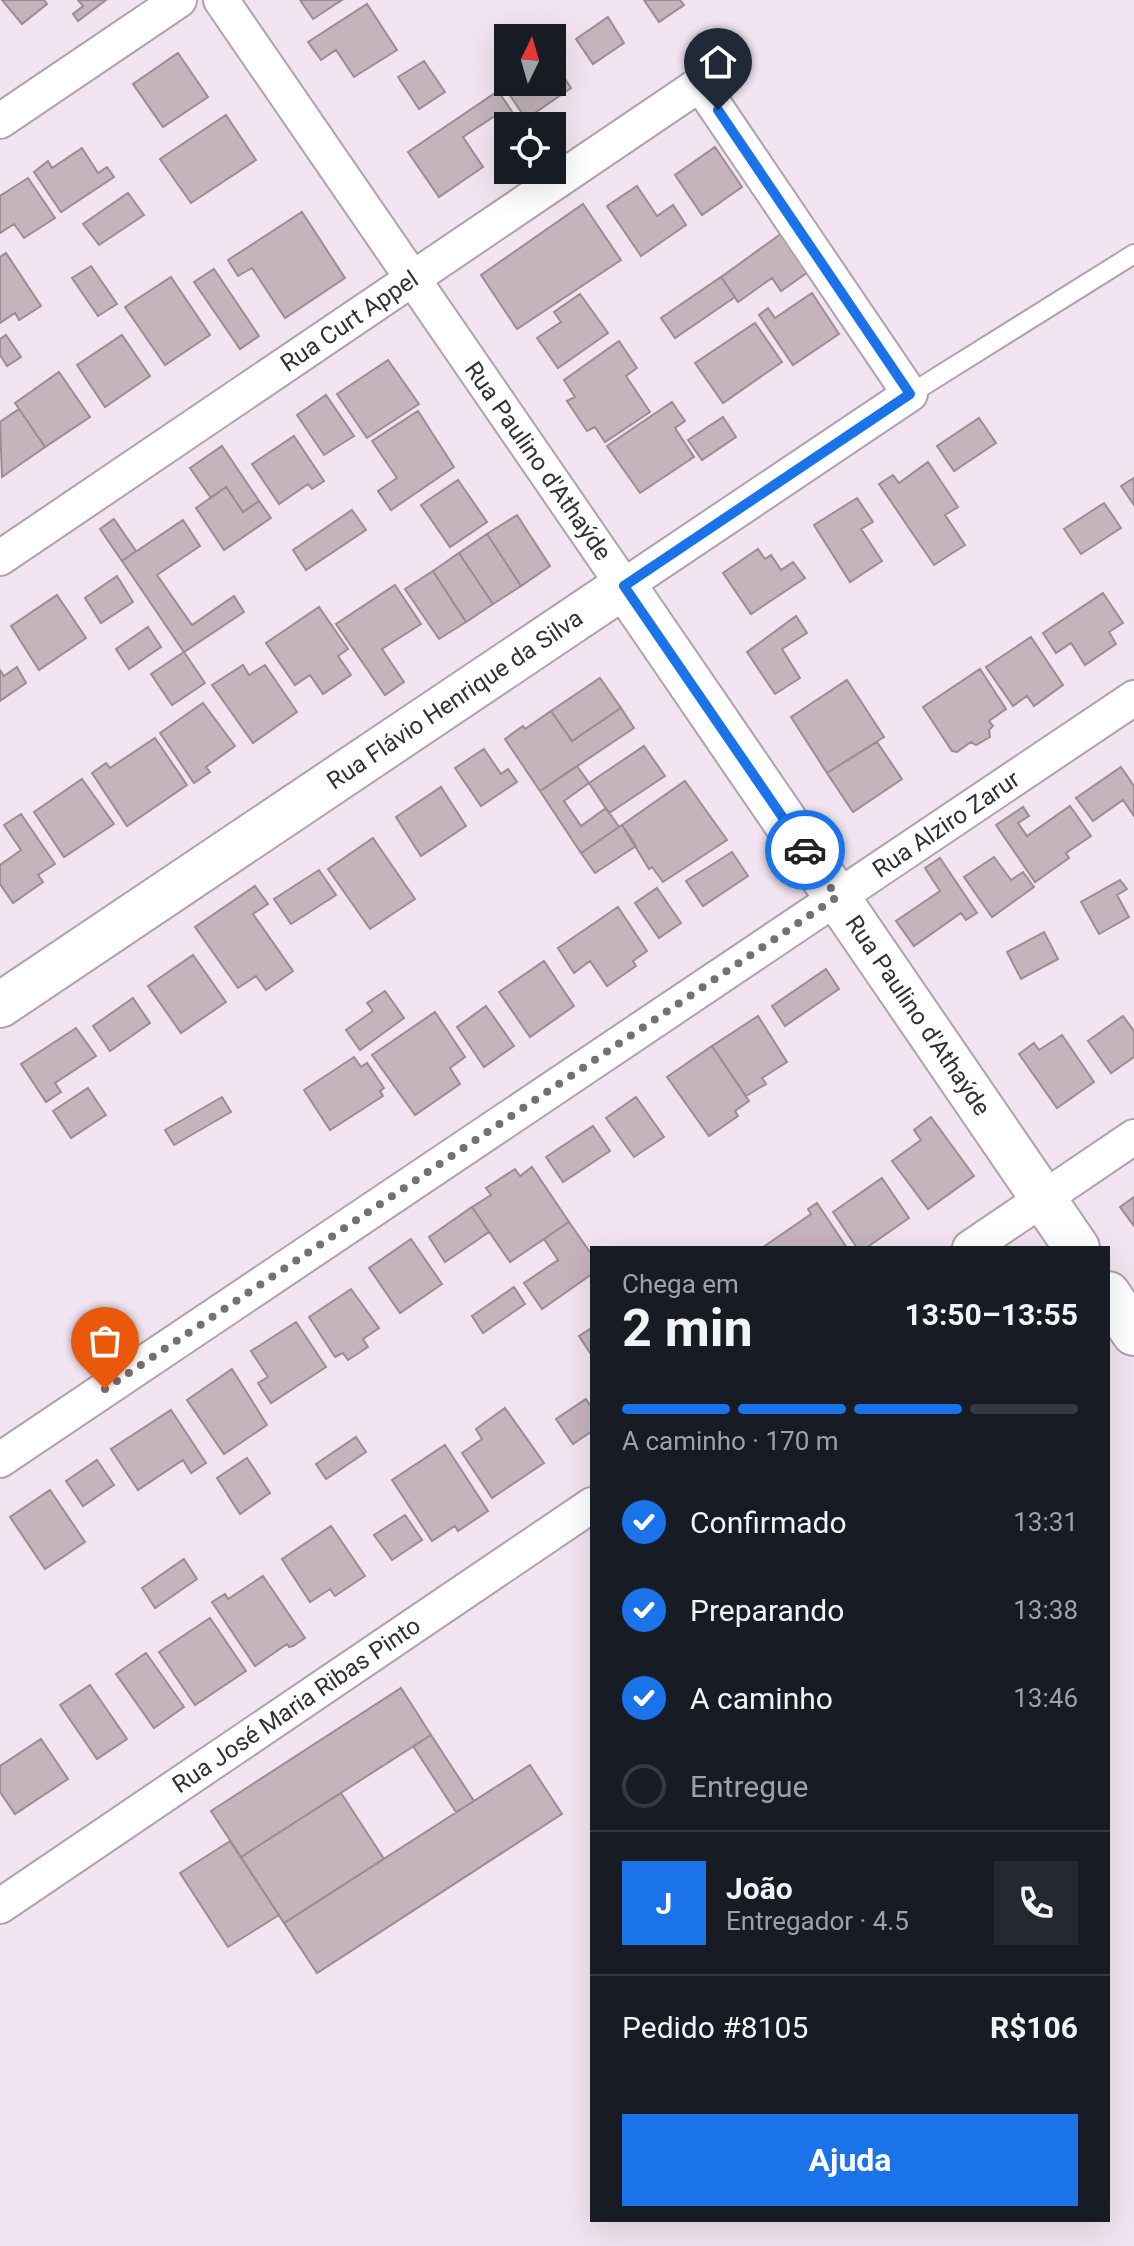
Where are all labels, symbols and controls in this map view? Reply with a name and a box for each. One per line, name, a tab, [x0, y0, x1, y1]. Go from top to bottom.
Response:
north arrow	[494, 24, 566, 96]
map controls	[494, 24, 566, 184]
pin	[684, 28, 752, 110]
icon: home	[696, 40, 740, 84]
button: locate	[494, 112, 566, 184]
street label: Rua Curt Appel	[275, 265, 423, 378]
street label: Rua Paulino d'Athaýde	[459, 356, 617, 566]
street label: Rua Flávio Henrique da Silva	[322, 604, 588, 795]
street label: Rua Alziro Zarur	[868, 765, 1025, 883]
courier	[765, 810, 845, 890]
icon: car	[783, 828, 827, 872]
street label: Rua Paulino d'Athaýde	[840, 910, 996, 1121]
text: Chega em	[622, 1269, 739, 1299]
text: 13:50–13:55	[904, 1297, 1078, 1332]
text: 2 min	[622, 1298, 753, 1359]
pin	[71, 1307, 139, 1389]
icon: bag	[83, 1319, 127, 1363]
text: A caminho · 170 m	[622, 1426, 839, 1456]
icon: check	[622, 1500, 666, 1544]
text: Confirmado	[690, 1505, 847, 1540]
text: 13:31	[1013, 1507, 1078, 1537]
icon: check	[622, 1588, 666, 1632]
text: Preparando	[690, 1593, 844, 1628]
text: 13:38	[1013, 1595, 1078, 1625]
street label: Rua José Maria Ribas Pinto	[167, 1611, 426, 1799]
icon: check	[622, 1676, 666, 1720]
text: A caminho	[690, 1681, 833, 1716]
text: 13:46	[1013, 1683, 1078, 1713]
text: Entregue	[690, 1769, 809, 1804]
button: phone	[994, 1861, 1078, 1945]
text: João	[726, 1871, 793, 1906]
text: J	[656, 1886, 672, 1921]
text: Entregador · 4.5	[726, 1906, 909, 1936]
text: Pedido #8105	[622, 2010, 808, 2045]
text: R$106	[990, 2010, 1078, 2045]
button: Ajuda	[622, 2114, 1078, 2206]

